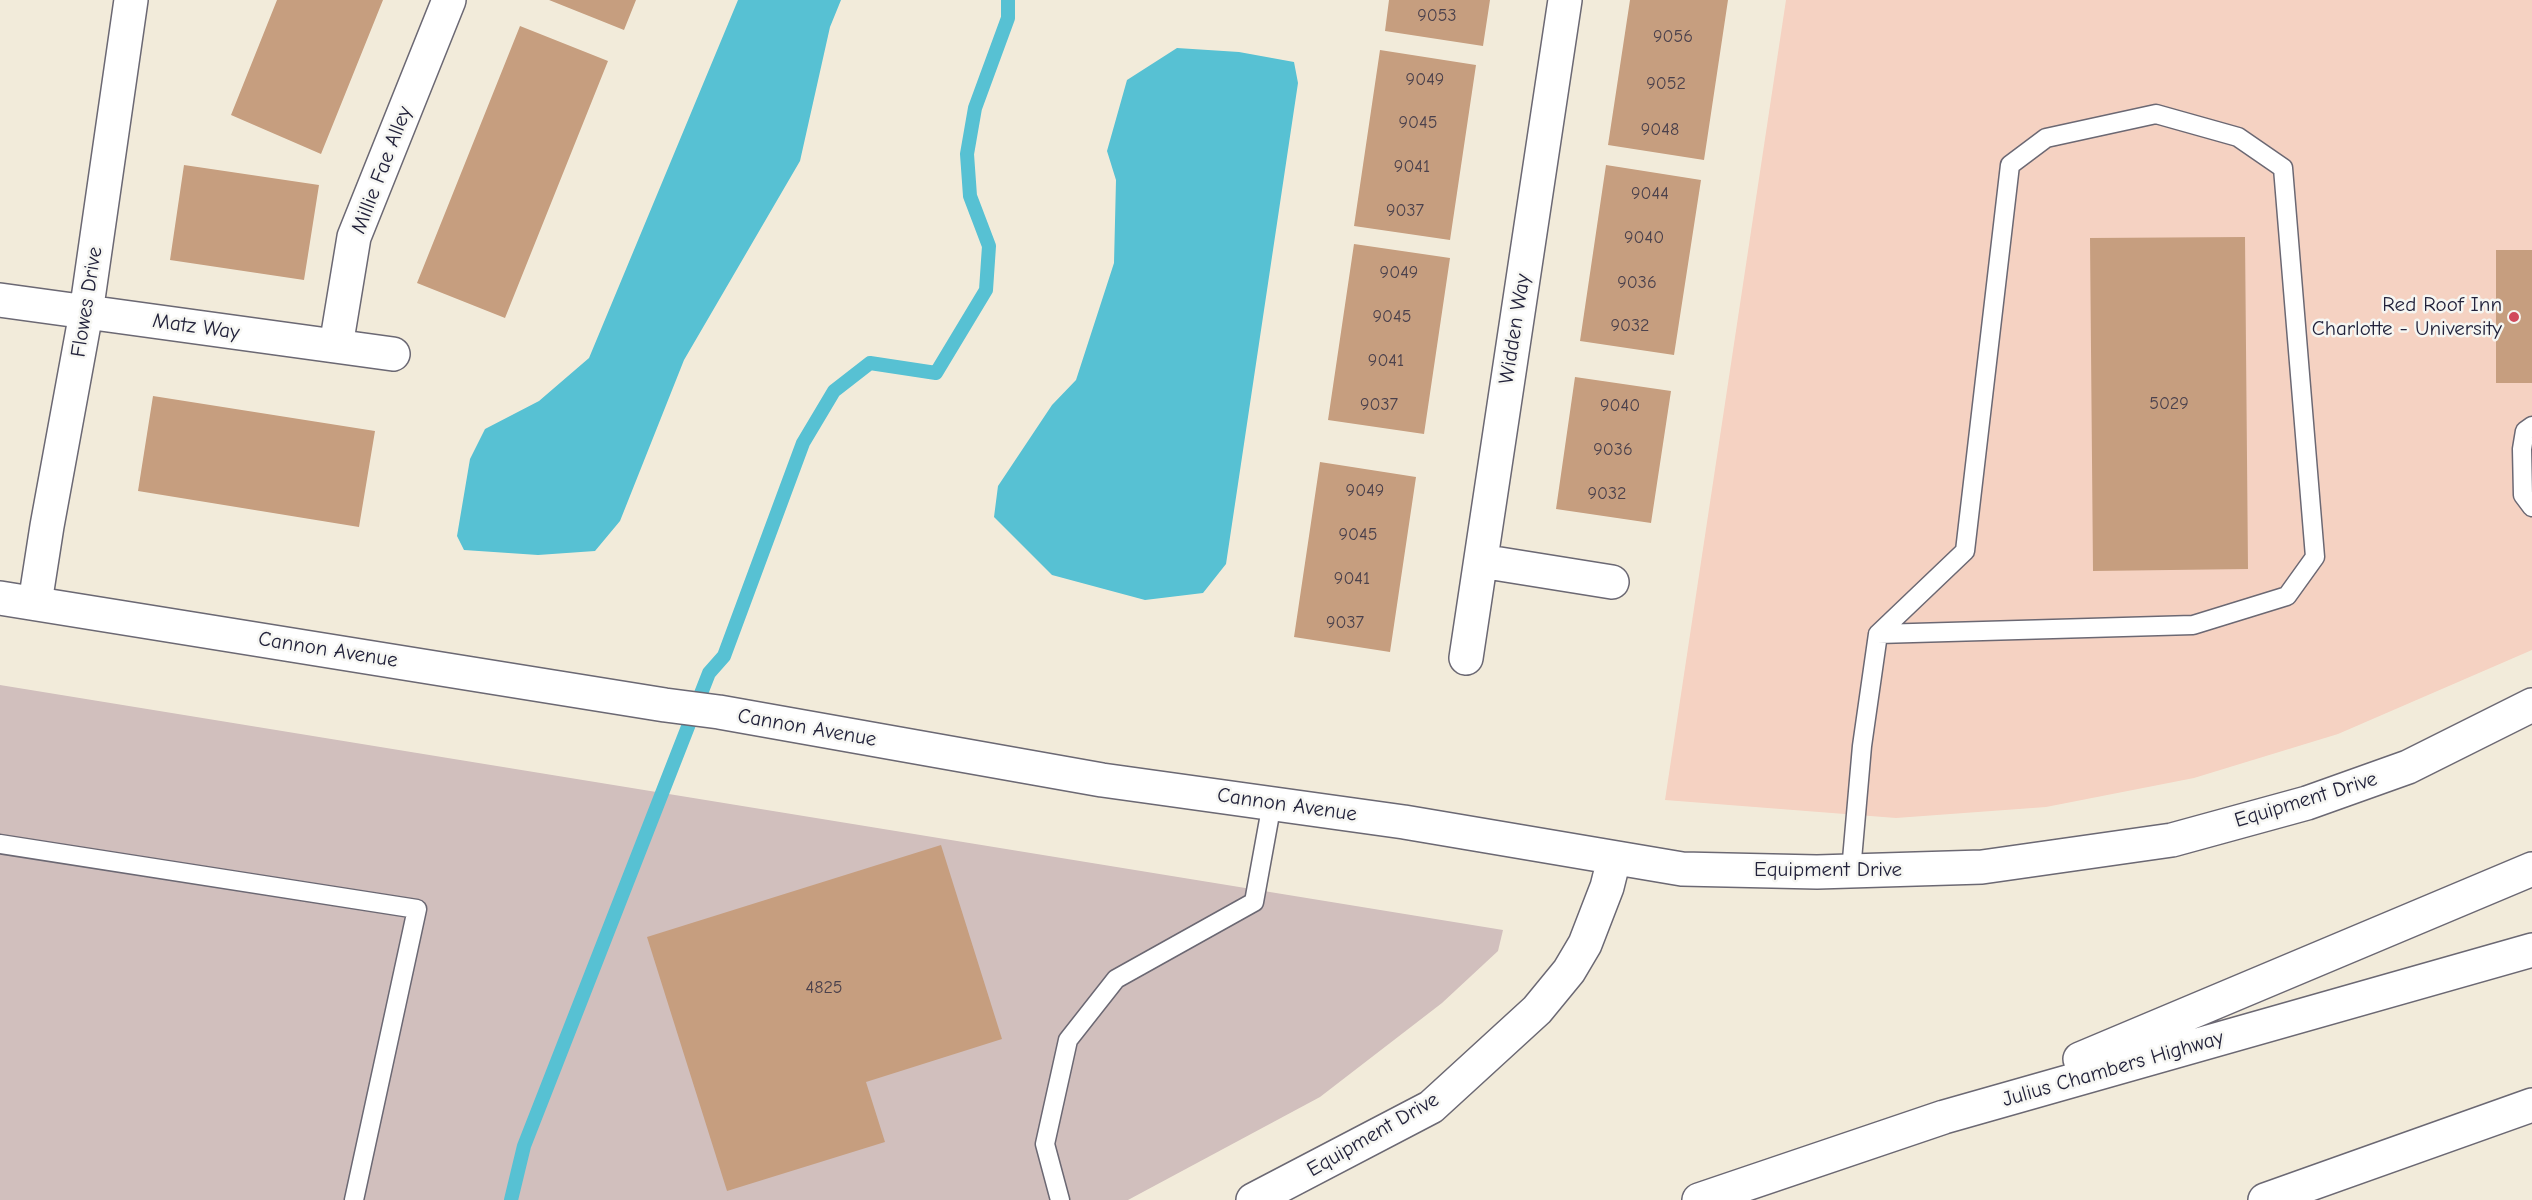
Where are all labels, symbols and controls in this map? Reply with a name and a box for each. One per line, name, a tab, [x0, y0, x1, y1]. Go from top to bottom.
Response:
house number: 9053	[1417, 5, 1457, 27]
house number: 9056	[1653, 26, 1693, 48]
house number: 9049	[1406, 69, 1444, 91]
house number: 9052	[1646, 73, 1686, 95]
street label: Millie Fae Alley	[346, 103, 418, 237]
house number: 9045	[1399, 112, 1437, 134]
house number: 9048	[1641, 119, 1679, 141]
house number: 9041	[1394, 156, 1430, 178]
house number: 9044	[1631, 183, 1669, 205]
house number: 9037	[1386, 200, 1424, 222]
house number: 9040	[1624, 227, 1664, 249]
street label: Flowes Drive	[66, 245, 108, 359]
house number: 9049	[1380, 262, 1418, 284]
street label: Widden Way	[1494, 272, 1536, 386]
house number: 9036	[1617, 272, 1657, 294]
place label: Red Roof Inn Charlotte - University	[2312, 292, 2502, 342]
house number: 9045	[1373, 306, 1411, 328]
street label: Matz Way	[151, 308, 241, 346]
marker: Red Roof Inn Charlotte - University	[2507, 310, 2521, 324]
house number: 9032	[1610, 315, 1650, 337]
house number: 9041	[1368, 350, 1404, 372]
house number: 5029	[2149, 393, 2189, 415]
house number: 9037	[1360, 394, 1398, 416]
house number: 9040	[1600, 395, 1640, 417]
house number: 9036	[1593, 439, 1633, 461]
house number: 9049	[1346, 480, 1384, 502]
house number: 9032	[1587, 483, 1627, 505]
house number: 9045	[1339, 524, 1377, 546]
house number: 9041	[1334, 568, 1370, 590]
house number: 9037	[1326, 612, 1364, 634]
street label: Cannon Avenue	[257, 627, 399, 673]
street label: Cannon Avenue	[736, 703, 878, 753]
street label: Equipment Drive	[2232, 766, 2380, 834]
street label: Cannon Avenue	[1216, 783, 1358, 827]
street label: Equipment Drive	[1754, 857, 1902, 883]
house number: 4825	[805, 977, 843, 999]
street label: Julius Chambers Highway	[1999, 1025, 2227, 1113]
street label: Equipment Drive	[1303, 1087, 1443, 1183]

